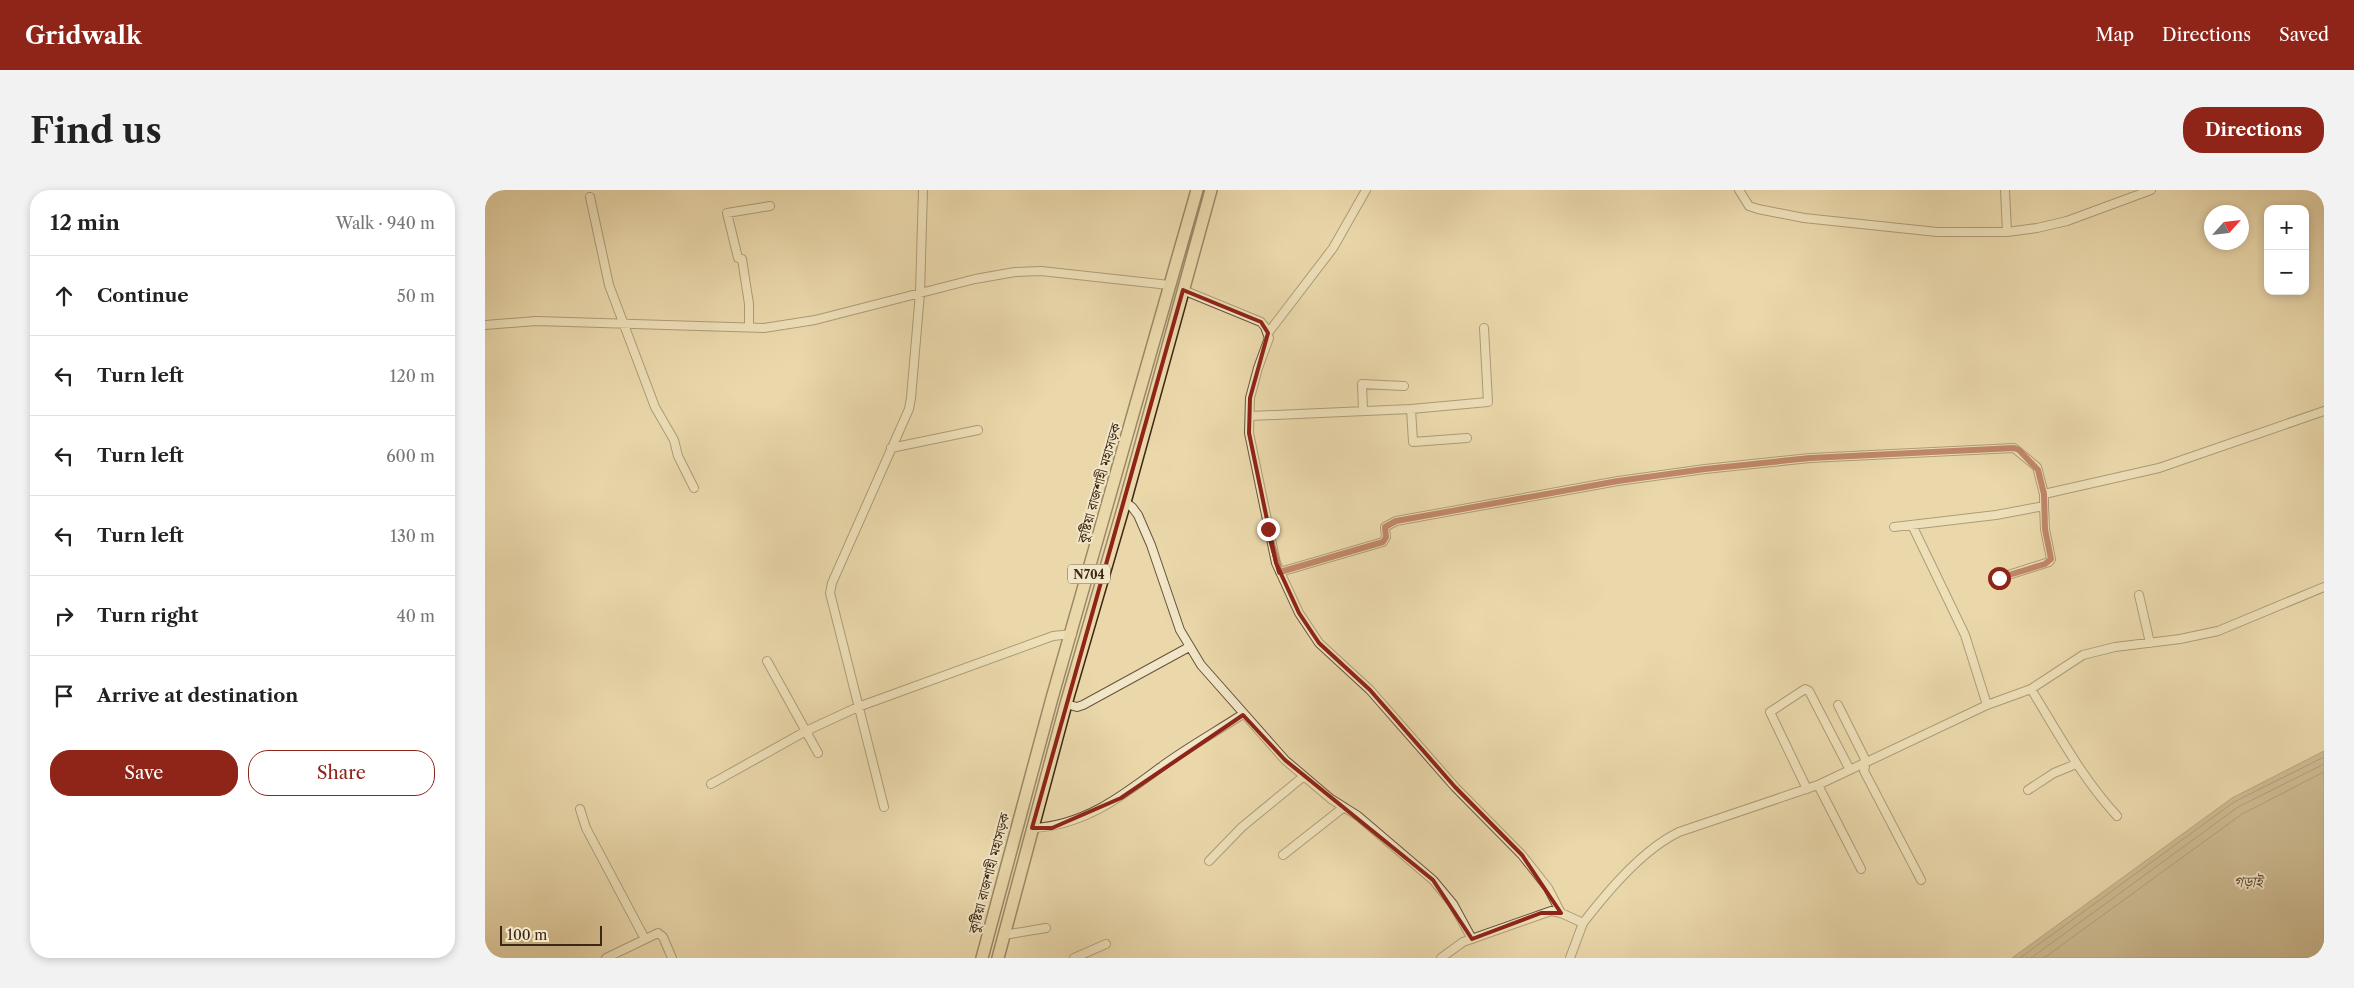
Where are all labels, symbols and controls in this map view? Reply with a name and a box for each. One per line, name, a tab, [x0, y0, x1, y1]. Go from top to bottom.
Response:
text: Gridwalk	[25, 21, 142, 50]
text: Map	[2095, 24, 2134, 46]
text: Directions	[2162, 24, 2251, 46]
text: Saved	[2279, 24, 2329, 46]
button: Directions	[2183, 107, 2324, 153]
text: Find us	[30, 109, 162, 152]
north arrow	[2204, 205, 2249, 250]
map controls	[2264, 205, 2309, 295]
button: +	[2264, 205, 2309, 250]
text: 12 min	[50, 210, 120, 235]
text: Walk · 940 m	[336, 213, 435, 233]
button: −	[2264, 250, 2309, 295]
icon: ahead	[50, 282, 78, 310]
text: Continue	[97, 284, 189, 307]
text: 50 m	[397, 286, 435, 306]
icon: left	[50, 362, 78, 390]
text: Turn left	[97, 364, 184, 387]
text: 120 m	[390, 366, 435, 386]
street label: কুষ্টিয়া রাজশাহী মহাসড়ক	[1073, 420, 1125, 546]
icon: left	[50, 442, 78, 470]
text: Turn left	[97, 444, 184, 467]
text: 600 m	[386, 446, 435, 466]
route end	[1257, 518, 1280, 541]
icon: left	[50, 522, 78, 550]
text: Turn left	[97, 524, 184, 547]
text: 130 m	[390, 526, 435, 546]
road number: N704	[1068, 564, 1110, 584]
route start	[1988, 567, 2011, 590]
icon: right	[50, 602, 78, 630]
text: Turn right	[97, 604, 198, 627]
text: 40 m	[396, 606, 435, 626]
icon: arrive	[50, 682, 78, 710]
text: Arrive at destination	[97, 684, 298, 707]
button: Save	[50, 750, 238, 796]
button: Share	[248, 750, 435, 796]
street label: কুষ্টিয়া রাজশাহী মহাসড়ক	[964, 810, 1014, 936]
water label: গড়াই	[2234, 872, 2265, 891]
scale bar	[500, 923, 603, 946]
text: 100 m	[507, 926, 547, 944]

